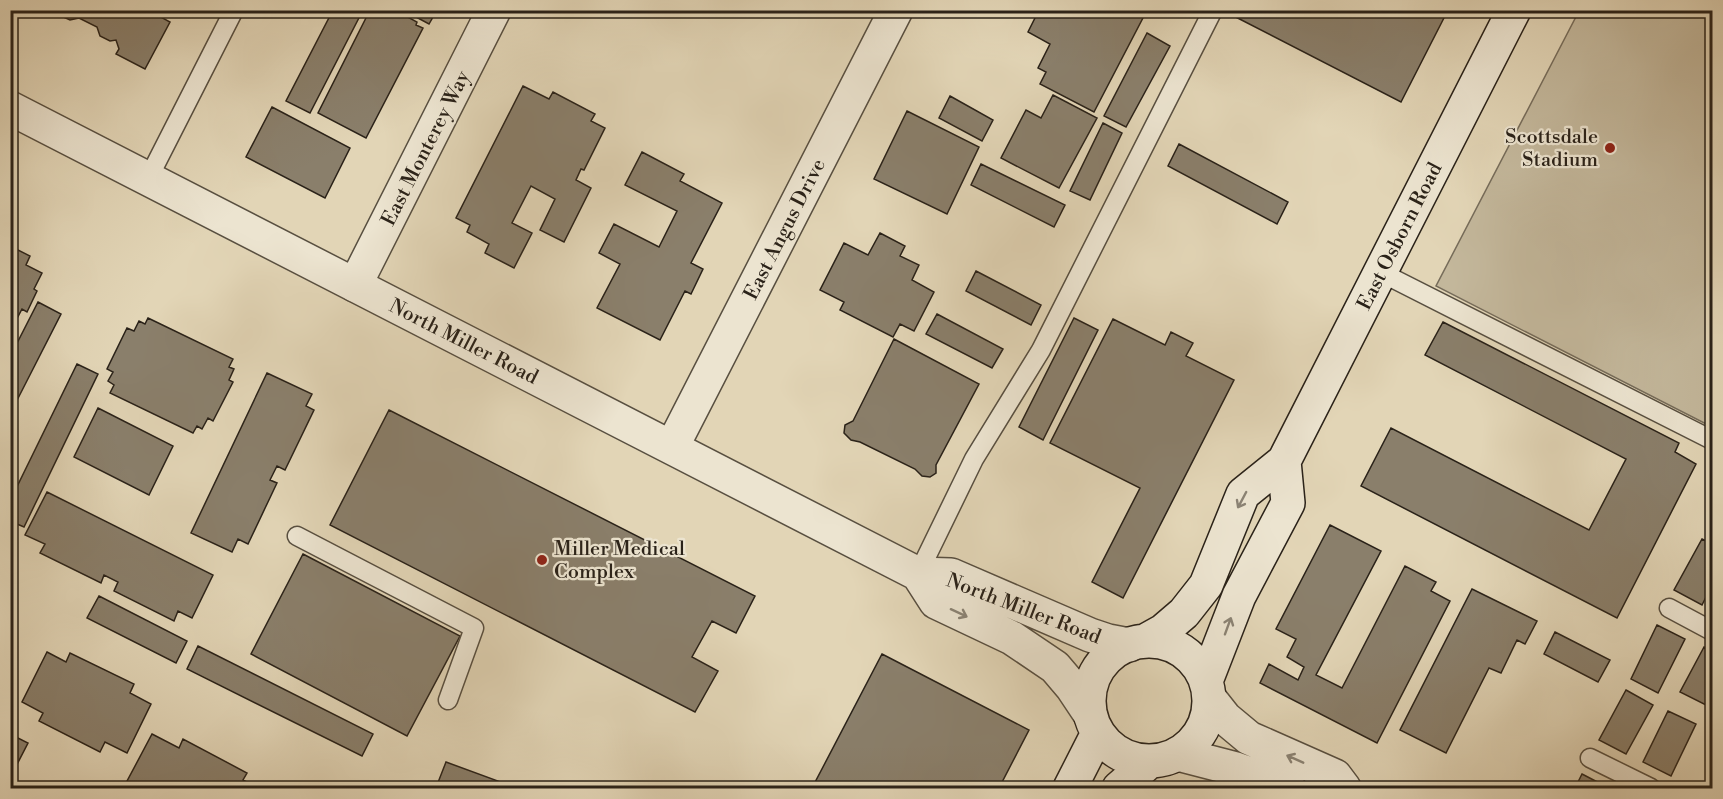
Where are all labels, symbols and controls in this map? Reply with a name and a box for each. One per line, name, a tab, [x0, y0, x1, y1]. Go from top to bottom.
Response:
street label: East Monterey Way	[376, 67, 476, 230]
place label: Scottsdale Stadium	[1505, 125, 1598, 173]
marker: Scottsdale Stadium	[1603, 141, 1617, 155]
street label: East Angus Drive	[739, 155, 832, 305]
street label: East Osborn Road	[1352, 158, 1449, 315]
street label: North Miller Road	[385, 294, 543, 391]
one-way arrow	[1236, 491, 1248, 508]
place label: Miller Medical Complex	[554, 537, 685, 585]
marker: Miller Medical Complex	[535, 553, 549, 567]
street label: North Miller Road	[943, 568, 1105, 651]
one-way arrow	[949, 607, 967, 619]
one-way arrow	[1223, 617, 1234, 636]
one-way arrow	[1287, 752, 1305, 764]

